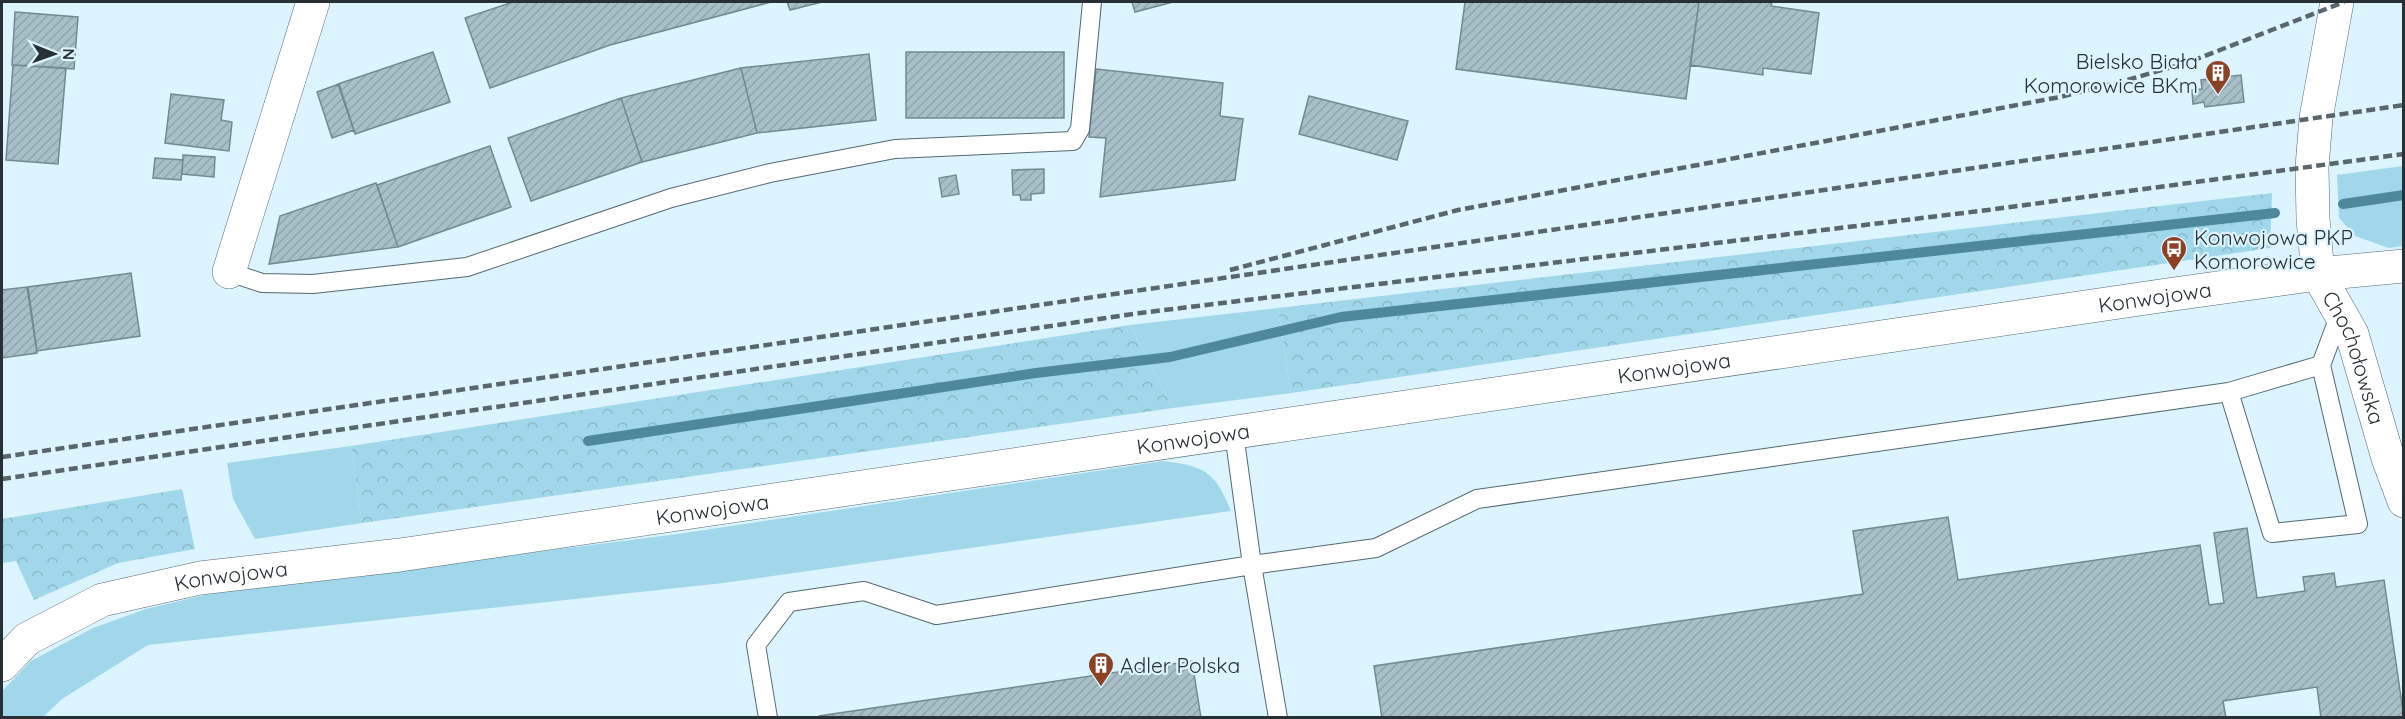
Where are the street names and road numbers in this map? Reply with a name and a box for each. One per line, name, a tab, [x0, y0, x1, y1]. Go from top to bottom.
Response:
street label: Konwojowa	[2096, 276, 2213, 318]
street label: Chochołowska	[2317, 286, 2390, 427]
street label: Konwojowa	[1616, 346, 1732, 389]
street label: Konwojowa	[1135, 417, 1251, 459]
street label: Konwojowa	[654, 488, 771, 530]
street label: Konwojowa	[172, 555, 289, 596]

